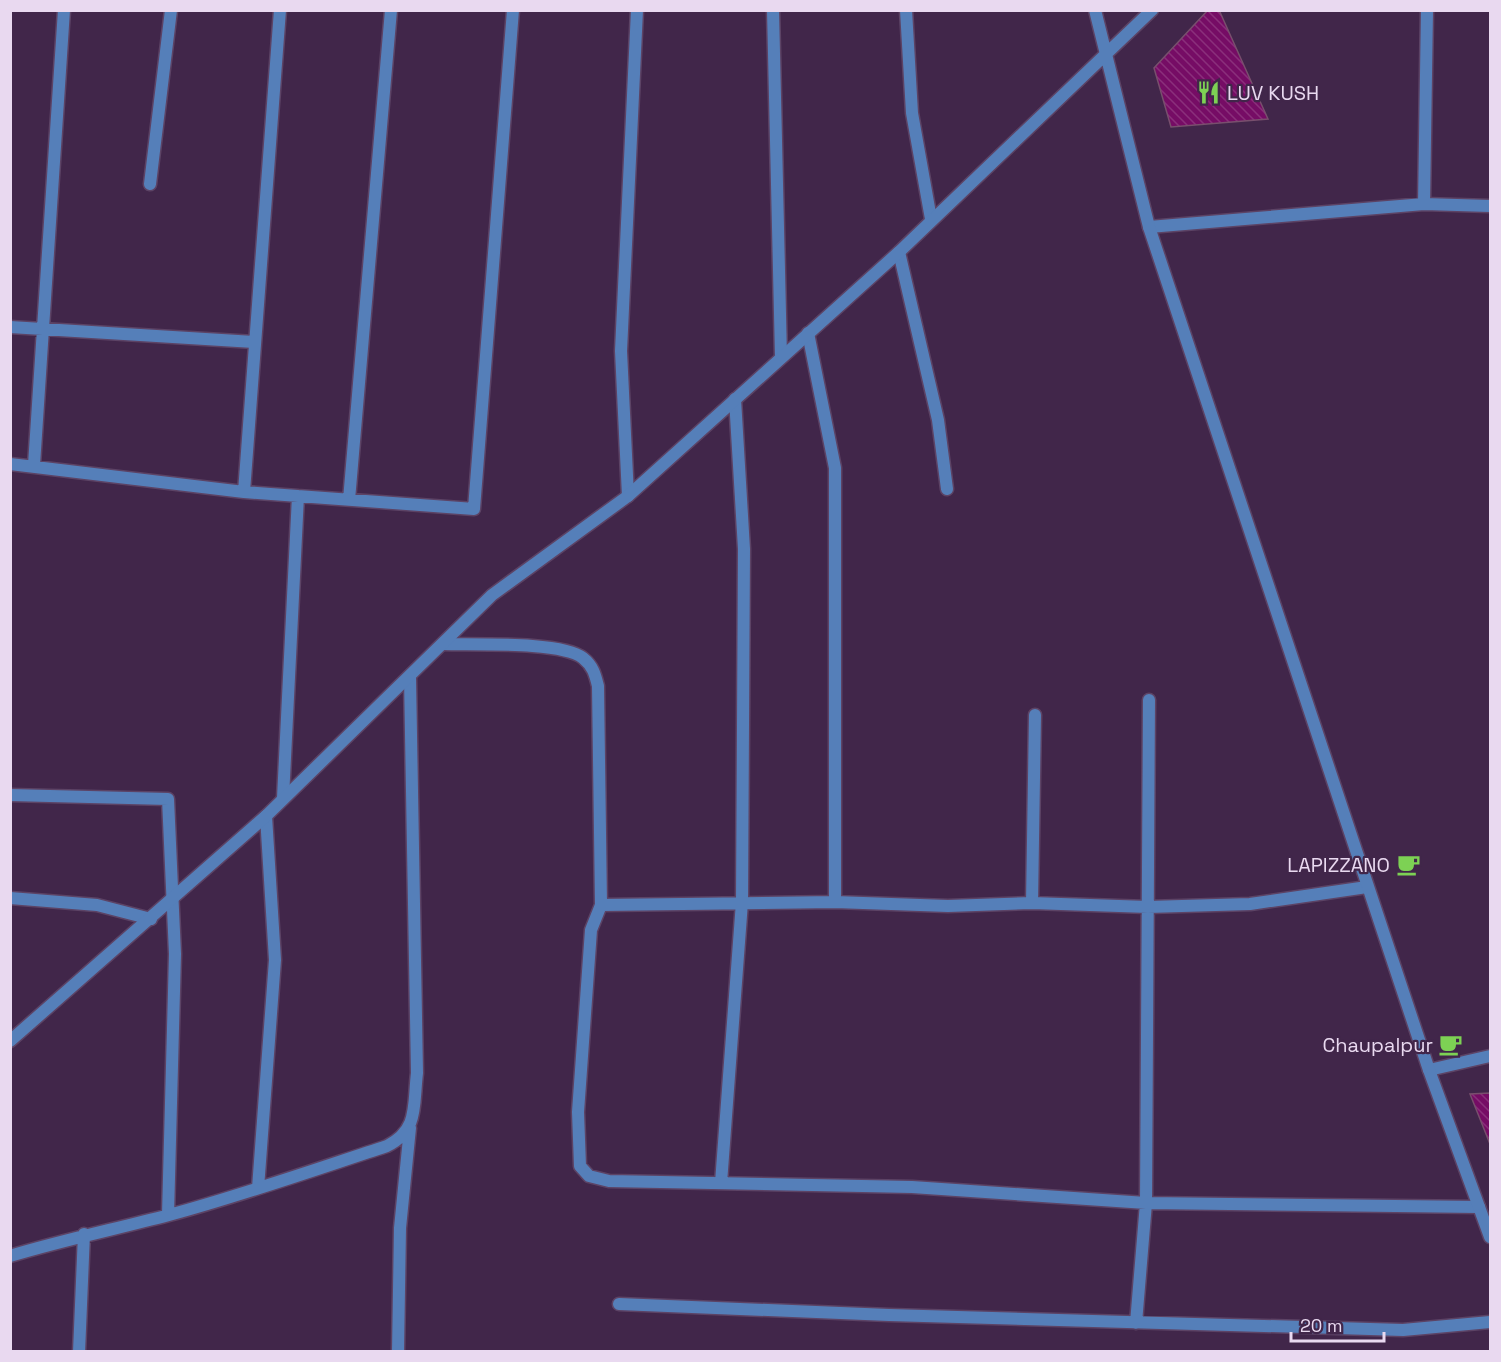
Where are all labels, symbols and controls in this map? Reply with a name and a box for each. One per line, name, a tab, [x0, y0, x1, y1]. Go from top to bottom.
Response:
restaurant icon: LUV KUSH	[1196, 80, 1222, 106]
place label: LUV KUSH	[1227, 80, 1319, 106]
place label: LAPIZZANO	[1287, 852, 1390, 878]
cafe icon: LAPIZZANO	[1395, 852, 1421, 878]
place label: Chaupalpur	[1322, 1032, 1433, 1058]
cafe icon: Chaupalpur	[1438, 1032, 1464, 1058]
scale bar	[1291, 1305, 1384, 1343]
text: 20 m	[1300, 1314, 1343, 1337]

